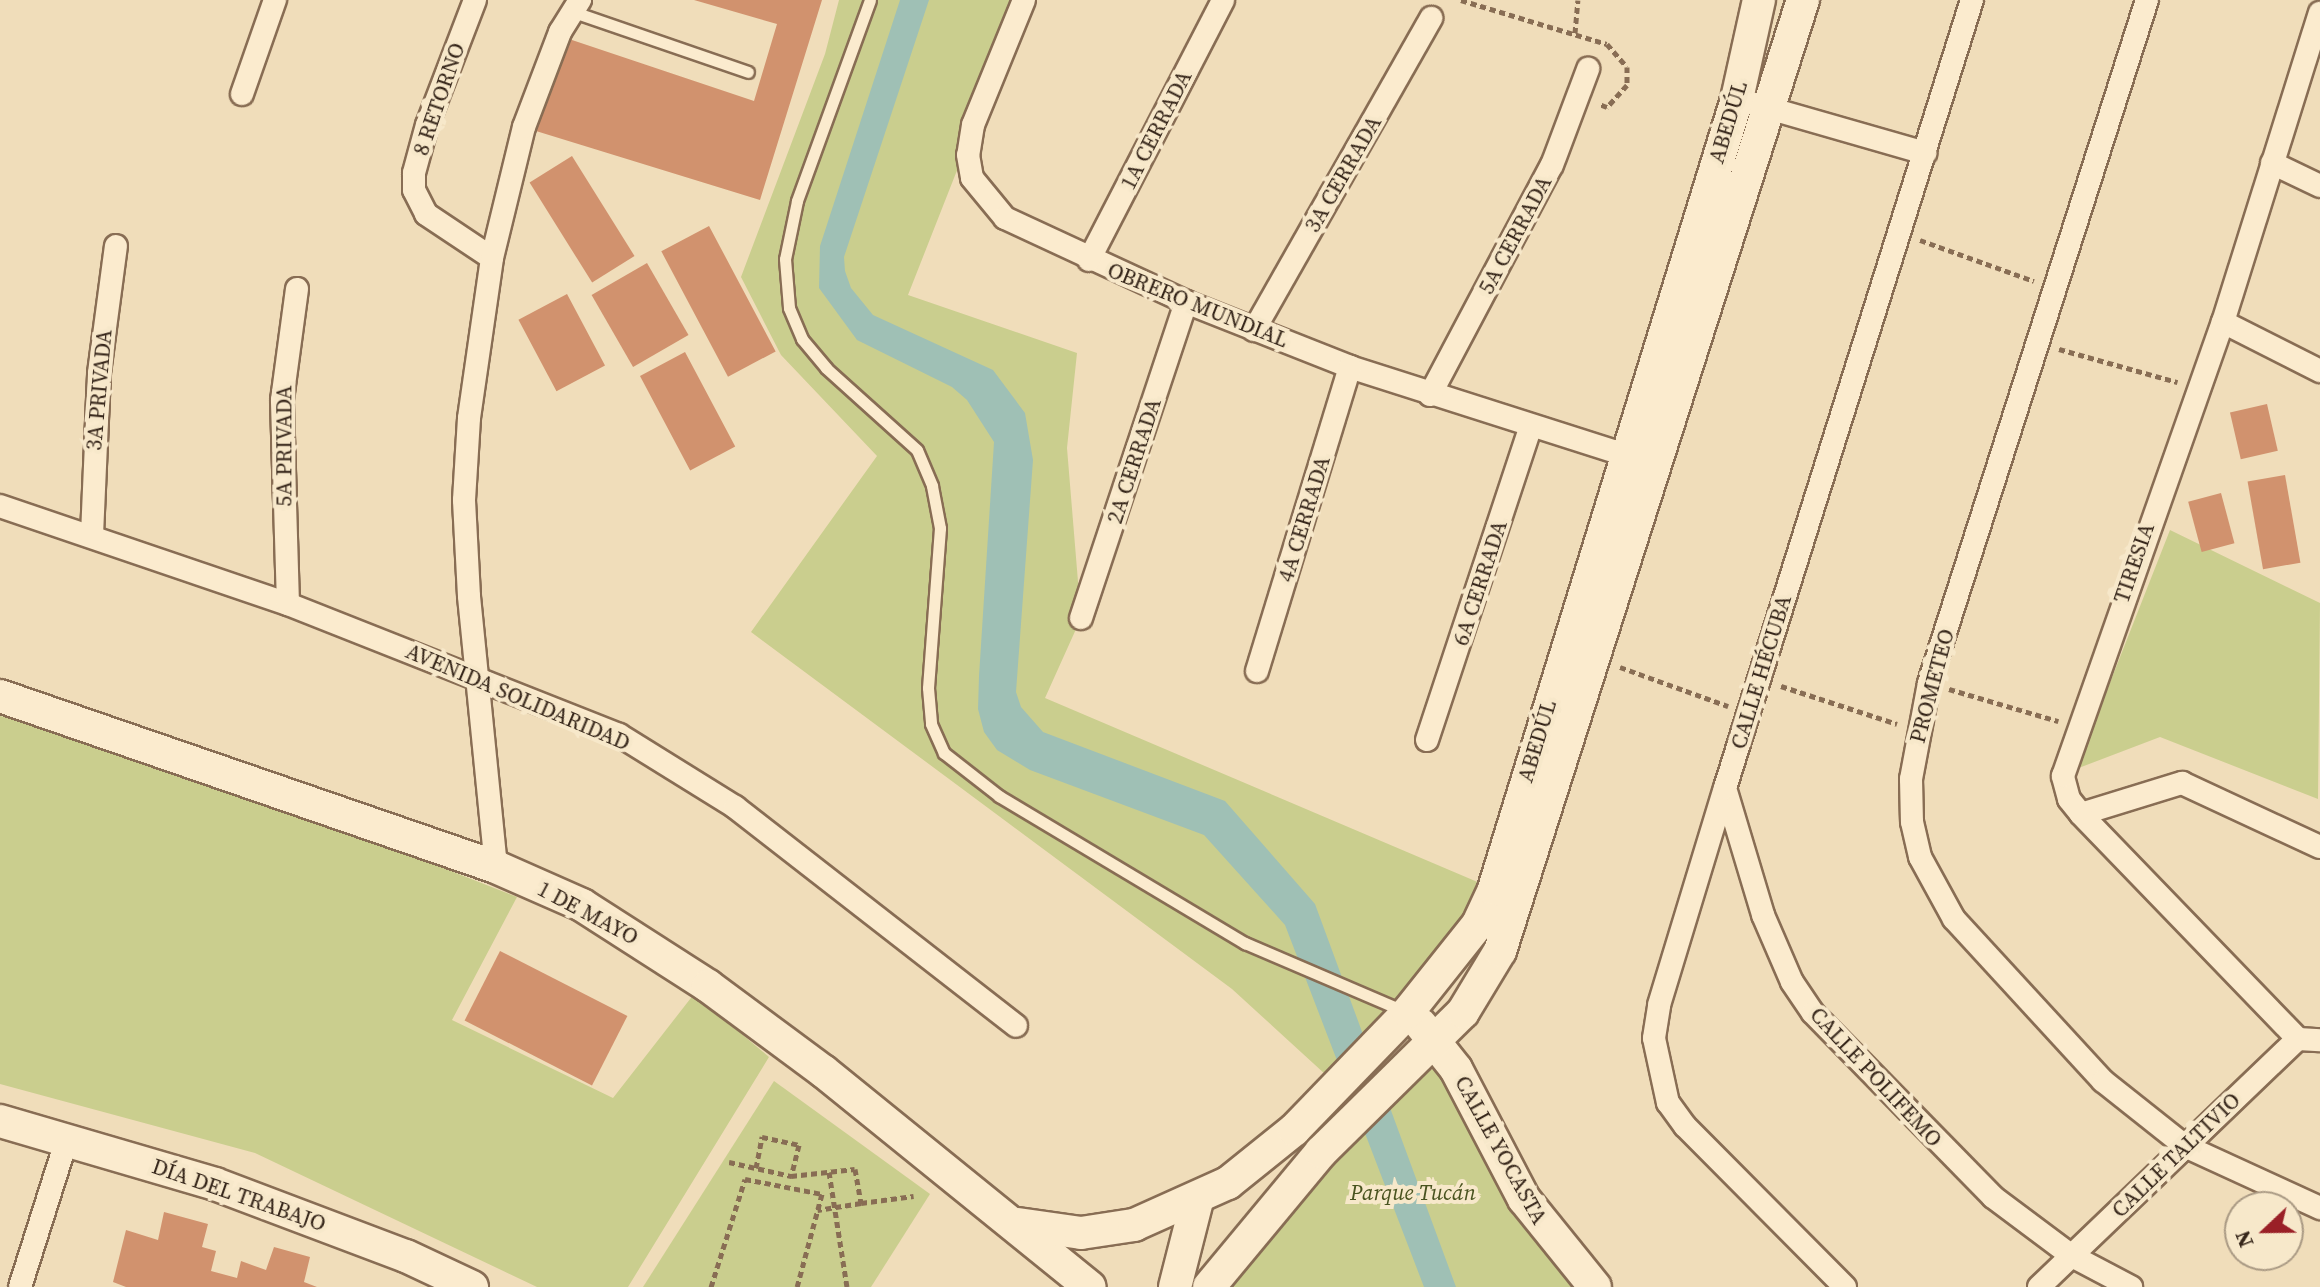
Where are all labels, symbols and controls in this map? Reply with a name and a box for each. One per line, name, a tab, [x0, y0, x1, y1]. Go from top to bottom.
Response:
street label: 8 RETORNO	[407, 39, 471, 159]
street label: 1A CERRADA	[1115, 66, 1197, 194]
street label: ABEDÚL	[1703, 78, 1753, 166]
street label: 3A CERRADA	[1299, 111, 1387, 237]
street label: 5A CERRADA	[1473, 171, 1557, 299]
street label: OBRERO MUNDIAL	[1104, 257, 1292, 353]
street label: 3A PRIVADA	[81, 328, 117, 452]
street label: 5A PRIVADA	[271, 385, 297, 507]
street label: 2A CERRADA	[1101, 395, 1167, 527]
street label: 4A CERRADA	[1272, 453, 1336, 585]
street label: 6A CERRADA	[1447, 517, 1513, 649]
street label: TIRESIA	[2108, 520, 2160, 606]
street label: CALLE HÉCUBA	[1725, 592, 1797, 752]
street label: PROMETEO	[1904, 626, 1960, 746]
street label: AVENIDA SOLIDARIDAD	[402, 638, 634, 756]
street label: ABEDÚL	[1512, 697, 1562, 785]
street label: 1 DE MAYO	[533, 875, 643, 951]
street label: CALLE POLIFEMO	[1804, 1002, 1948, 1152]
street label: CALLE YOCASTA	[1449, 1071, 1553, 1229]
street label: CALLE TALTIVIO	[2106, 1087, 2246, 1223]
street label: DÍA DEL TRABAJO	[148, 1153, 330, 1237]
park label: Parque Tucán	[1350, 1180, 1476, 1206]
north arrow	[2224, 1191, 2304, 1271]
text: N	[2227, 1226, 2261, 1252]

